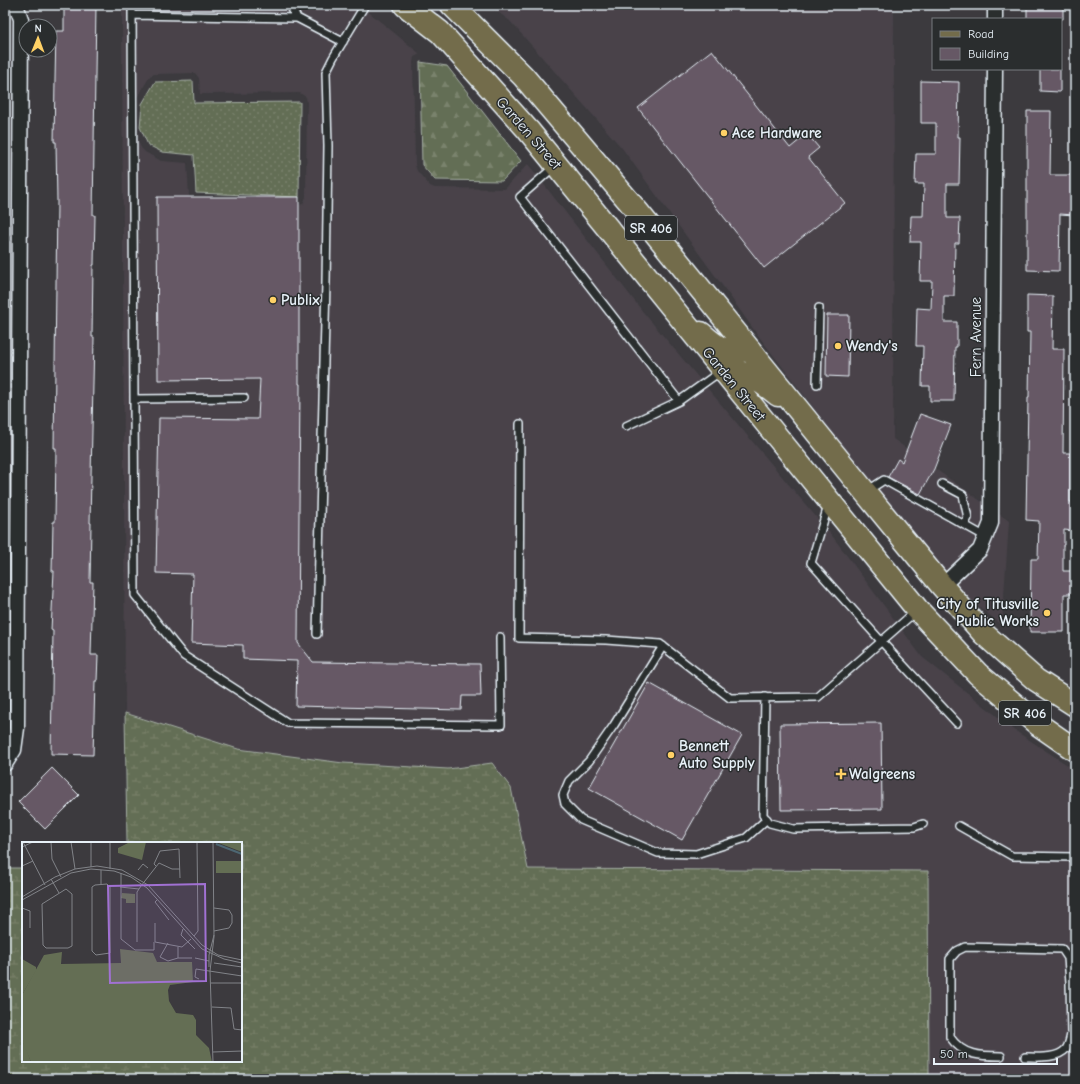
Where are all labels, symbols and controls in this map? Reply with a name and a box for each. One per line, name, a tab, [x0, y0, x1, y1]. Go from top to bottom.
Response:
north arrow	[18, 18, 58, 58]
legend	[932, 18, 1062, 70]
text: N	[34, 22, 42, 35]
text: Road	[968, 27, 994, 41]
text: Building	[968, 47, 1009, 61]
street label: Garden Street	[493, 93, 566, 174]
place label: Ace Hardware	[732, 124, 822, 142]
marker: Ace Hardware	[719, 128, 729, 138]
road number: SR 406	[625, 216, 677, 240]
place label: Publix	[281, 291, 320, 309]
marker: Publix	[268, 295, 278, 305]
street label: Fern Avenue	[967, 296, 985, 377]
place label: Wendy's	[846, 337, 898, 355]
marker: Wendy's	[833, 341, 843, 351]
street label: Garden Street	[699, 343, 770, 425]
place label: City of Titusville Public Works	[936, 595, 1039, 630]
marker: City of Titusville Public Works	[1042, 608, 1052, 618]
road number: SR 406	[999, 701, 1051, 725]
place label: Bennett Auto Supply	[679, 737, 755, 772]
marker: Bennett Auto Supply	[666, 750, 676, 760]
place label: Walgreens	[849, 765, 915, 783]
marker: Walgreens	[836, 769, 846, 779]
inset map	[22, 842, 242, 1062]
scale bar	[934, 1040, 1057, 1066]
text: 50 m	[940, 1047, 968, 1061]

